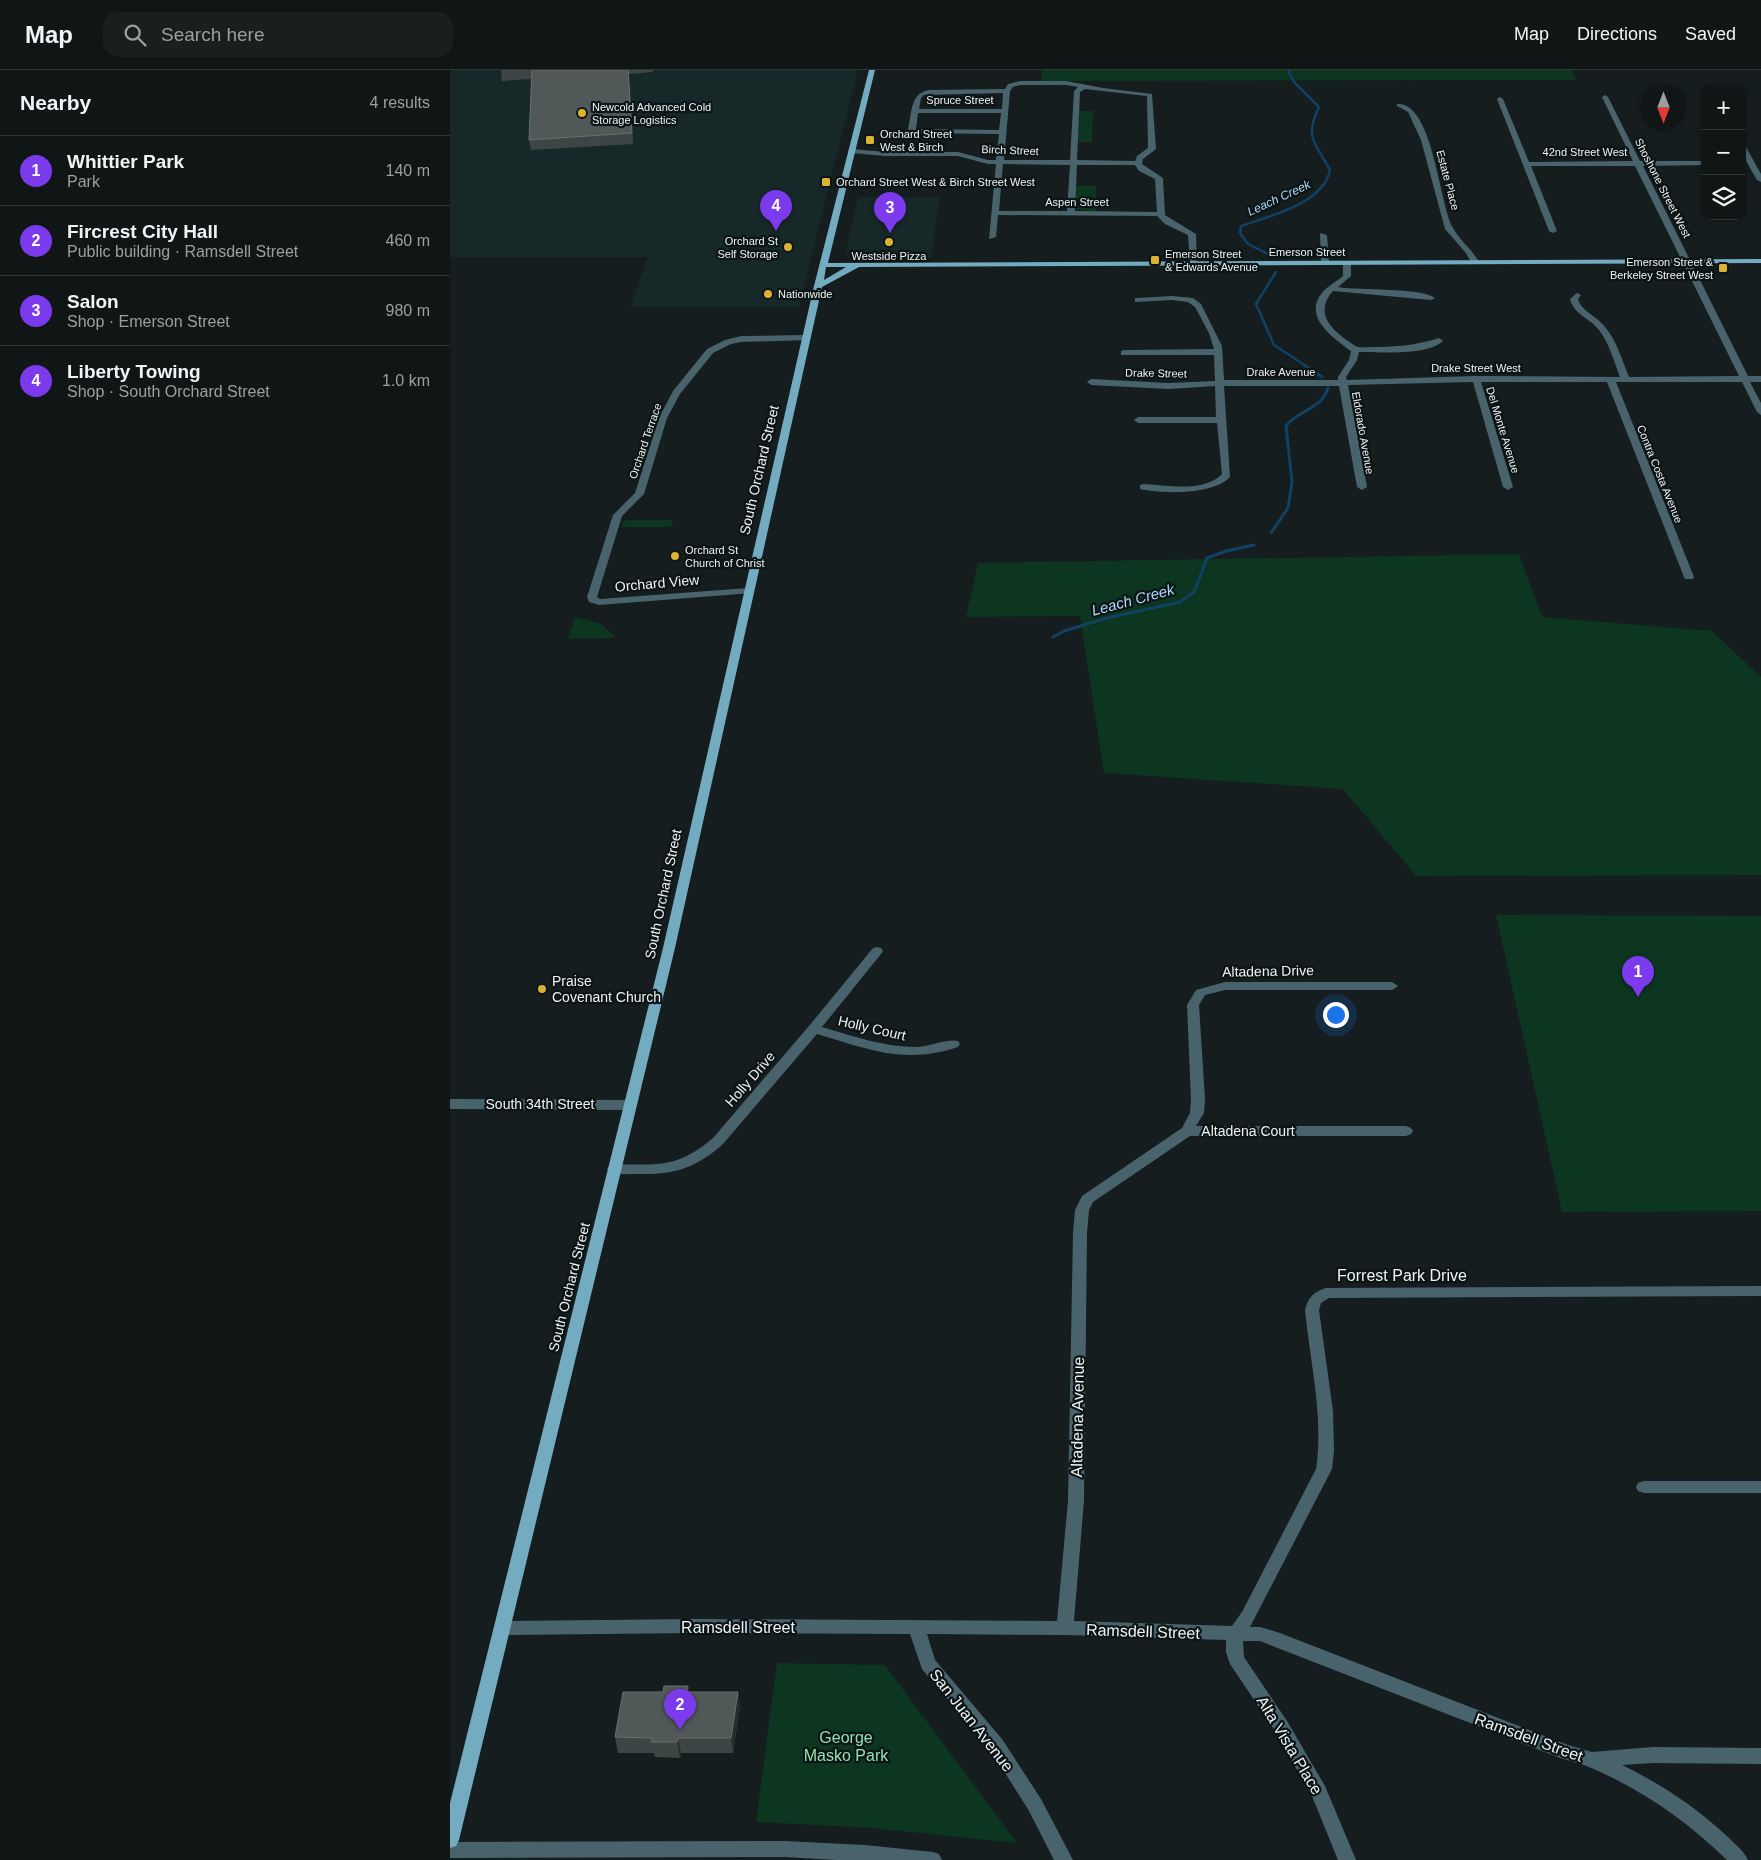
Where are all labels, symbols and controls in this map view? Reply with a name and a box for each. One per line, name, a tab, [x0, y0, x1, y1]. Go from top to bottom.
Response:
search box	[103, 12, 453, 57]
text: Map	[25, 21, 73, 48]
icon: search	[121, 21, 149, 49]
text: Search here	[161, 24, 265, 45]
text: Map	[1514, 24, 1549, 44]
text: Directions	[1577, 24, 1657, 44]
text: Saved	[1685, 24, 1736, 44]
north arrow	[1641, 85, 1686, 130]
map controls	[1701, 85, 1746, 220]
button: +	[1701, 85, 1746, 130]
text: Nearby	[20, 91, 91, 114]
text: 4 results	[370, 94, 430, 111]
street label: Spruce Street	[926, 94, 994, 106]
place label: Newcold Advanced Cold Storage Logistics	[592, 101, 711, 126]
marker: Newcold Advanced Cold Storage Logistics	[576, 107, 588, 119]
place label: Orchard Street West & Birch	[880, 128, 952, 153]
button: −	[1701, 130, 1746, 175]
marker: Orchard Street West & Birch	[864, 134, 876, 146]
street label: Shoshone Street West	[1633, 136, 1693, 240]
street label: Birch Street	[981, 143, 1039, 157]
street label: 42nd Street West	[1543, 146, 1627, 158]
street label: Estate Place	[1434, 149, 1462, 211]
text: Whittier Park	[67, 151, 184, 172]
text: 1	[32, 162, 40, 179]
text: 140 m	[386, 162, 430, 179]
text: Park	[67, 173, 100, 190]
button: layers	[1701, 175, 1746, 220]
marker: Orchard Street West & Birch Street West	[820, 176, 832, 188]
place label: Orchard Street West & Birch Street West	[836, 176, 1035, 188]
water label: Leach Creek	[1245, 177, 1314, 219]
pin: 4	[760, 190, 792, 231]
pin: 3	[874, 192, 906, 233]
street label: Aspen Street	[1045, 196, 1109, 208]
text: Fircrest City Hall	[67, 221, 218, 242]
text: 2	[32, 232, 40, 249]
text: 460 m	[386, 232, 430, 249]
place label: Orchard St Self Storage	[717, 235, 778, 260]
marker: Westside Pizza	[883, 236, 895, 248]
marker: Orchard St Self Storage	[782, 241, 794, 253]
text: Public building · Ramsdell Street	[67, 243, 298, 260]
street label: Emerson Street	[1269, 246, 1345, 258]
place label: Emerson Street & Edwards Avenue	[1165, 248, 1258, 273]
place label: Westside Pizza	[852, 250, 927, 262]
marker: Emerson Street & Edwards Avenue	[1149, 254, 1161, 266]
place label: Emerson Street & Berkeley Street West	[1610, 256, 1714, 281]
marker: Emerson Street & Berkeley Street West	[1717, 262, 1729, 274]
marker: Nationwide	[762, 288, 774, 300]
place label: Nationwide	[778, 288, 832, 300]
text: Salon	[67, 291, 119, 312]
text: 3	[32, 302, 40, 319]
text: 980 m	[386, 302, 430, 319]
text: Shop · Emerson Street	[67, 313, 230, 330]
text: Liberty Towing	[67, 361, 201, 382]
street label: Drake Street West	[1431, 362, 1521, 374]
street label: Drake Street	[1125, 366, 1187, 380]
street label: Drake Avenue	[1247, 366, 1315, 378]
text: 4	[32, 372, 40, 389]
text: 1.0 km	[382, 372, 430, 389]
text: Shop · South Orchard Street	[67, 383, 270, 400]
street label: Del Monte Avenue	[1484, 385, 1522, 475]
street label: Eldorado Avenue	[1350, 391, 1376, 475]
street label: Orchard Terrace	[626, 402, 664, 480]
street label: South Orchard Street	[736, 404, 782, 536]
street label: Contra Costa Avenue	[1635, 423, 1685, 525]
place label: Orchard St Church of Christ	[685, 544, 764, 569]
marker: Orchard St Church of Christ	[669, 550, 681, 562]
street label: Orchard View	[614, 571, 701, 595]
water label: Leach Creek	[1090, 580, 1178, 619]
street label: South Orchard Street	[641, 828, 685, 960]
pin: 1	[1622, 956, 1654, 997]
street label: Altadena Drive	[1222, 962, 1314, 980]
place label: Praise Covenant Church	[552, 973, 661, 1005]
marker: Praise Covenant Church	[536, 983, 548, 995]
your location	[1323, 1002, 1349, 1028]
street label: Holly Court	[836, 1012, 908, 1044]
street label: Holly Drive	[722, 1048, 778, 1110]
street label: South 34th Street	[486, 1096, 595, 1112]
street label: Altadena Court	[1201, 1123, 1295, 1139]
street label: South Orchard Street	[545, 1221, 593, 1353]
street label: Forrest Park Drive	[1337, 1267, 1467, 1284]
street label: Altadena Avenue	[1068, 1356, 1087, 1477]
street label: Ramsdell Street	[681, 1619, 795, 1636]
street label: Ramsdell Street	[1086, 1621, 1201, 1642]
street label: San Juan Avenue	[926, 1666, 1017, 1775]
pin: 2	[664, 1689, 696, 1730]
street label: Alta Vista Place	[1254, 1693, 1326, 1798]
street label: Ramsdell Street	[1472, 1710, 1586, 1765]
park label: George Masko Park	[804, 1729, 889, 1764]

